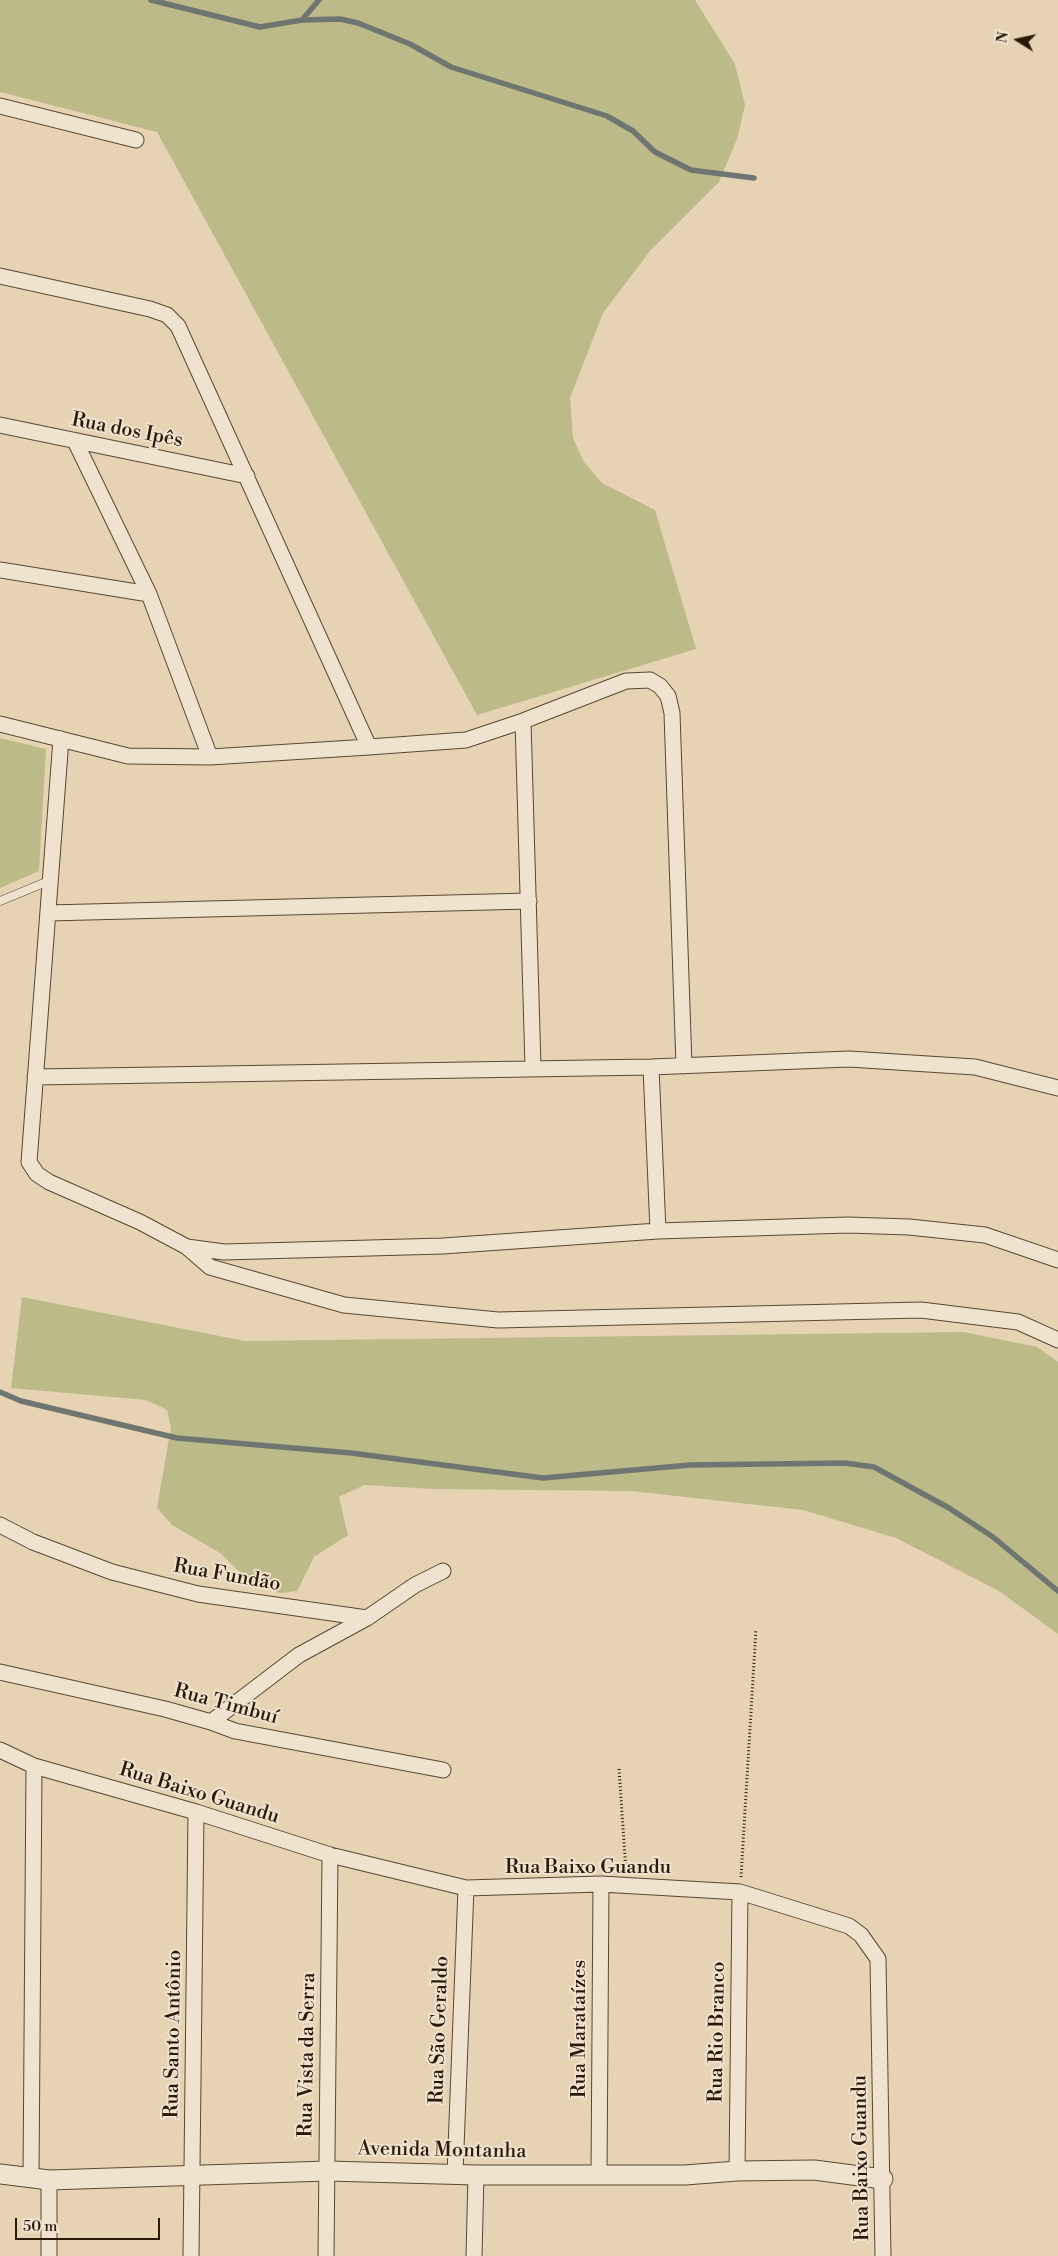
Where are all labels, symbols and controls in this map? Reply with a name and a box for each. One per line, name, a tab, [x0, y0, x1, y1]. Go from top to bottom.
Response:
north arrow	[993, 15, 1043, 65]
text: N	[993, 30, 1013, 44]
street label: Rua dos Ipês	[69, 408, 185, 454]
street label: Rua Fundão	[171, 1555, 283, 1597]
street label: Rua Timbuí	[171, 1680, 281, 1730]
street label: Rua Baixo Guandu	[116, 1758, 282, 1830]
street label: Rua Baixo Guandu	[505, 1856, 671, 1880]
street label: Rua Santo Antônio	[161, 1949, 187, 2119]
street label: Rua São Geraldo	[425, 1955, 455, 2105]
street label: Rua Marataízes	[568, 1960, 592, 2098]
street label: Rua Rio Branco	[705, 1961, 731, 2103]
street label: Rua Vista da Serra	[295, 1972, 321, 2138]
street label: Rua Baixo Guandu	[849, 2075, 875, 2241]
street label: Avenida Montanha	[357, 2138, 527, 2164]
scale bar	[18, 2208, 162, 2240]
text: 50 m	[23, 2217, 57, 2236]

